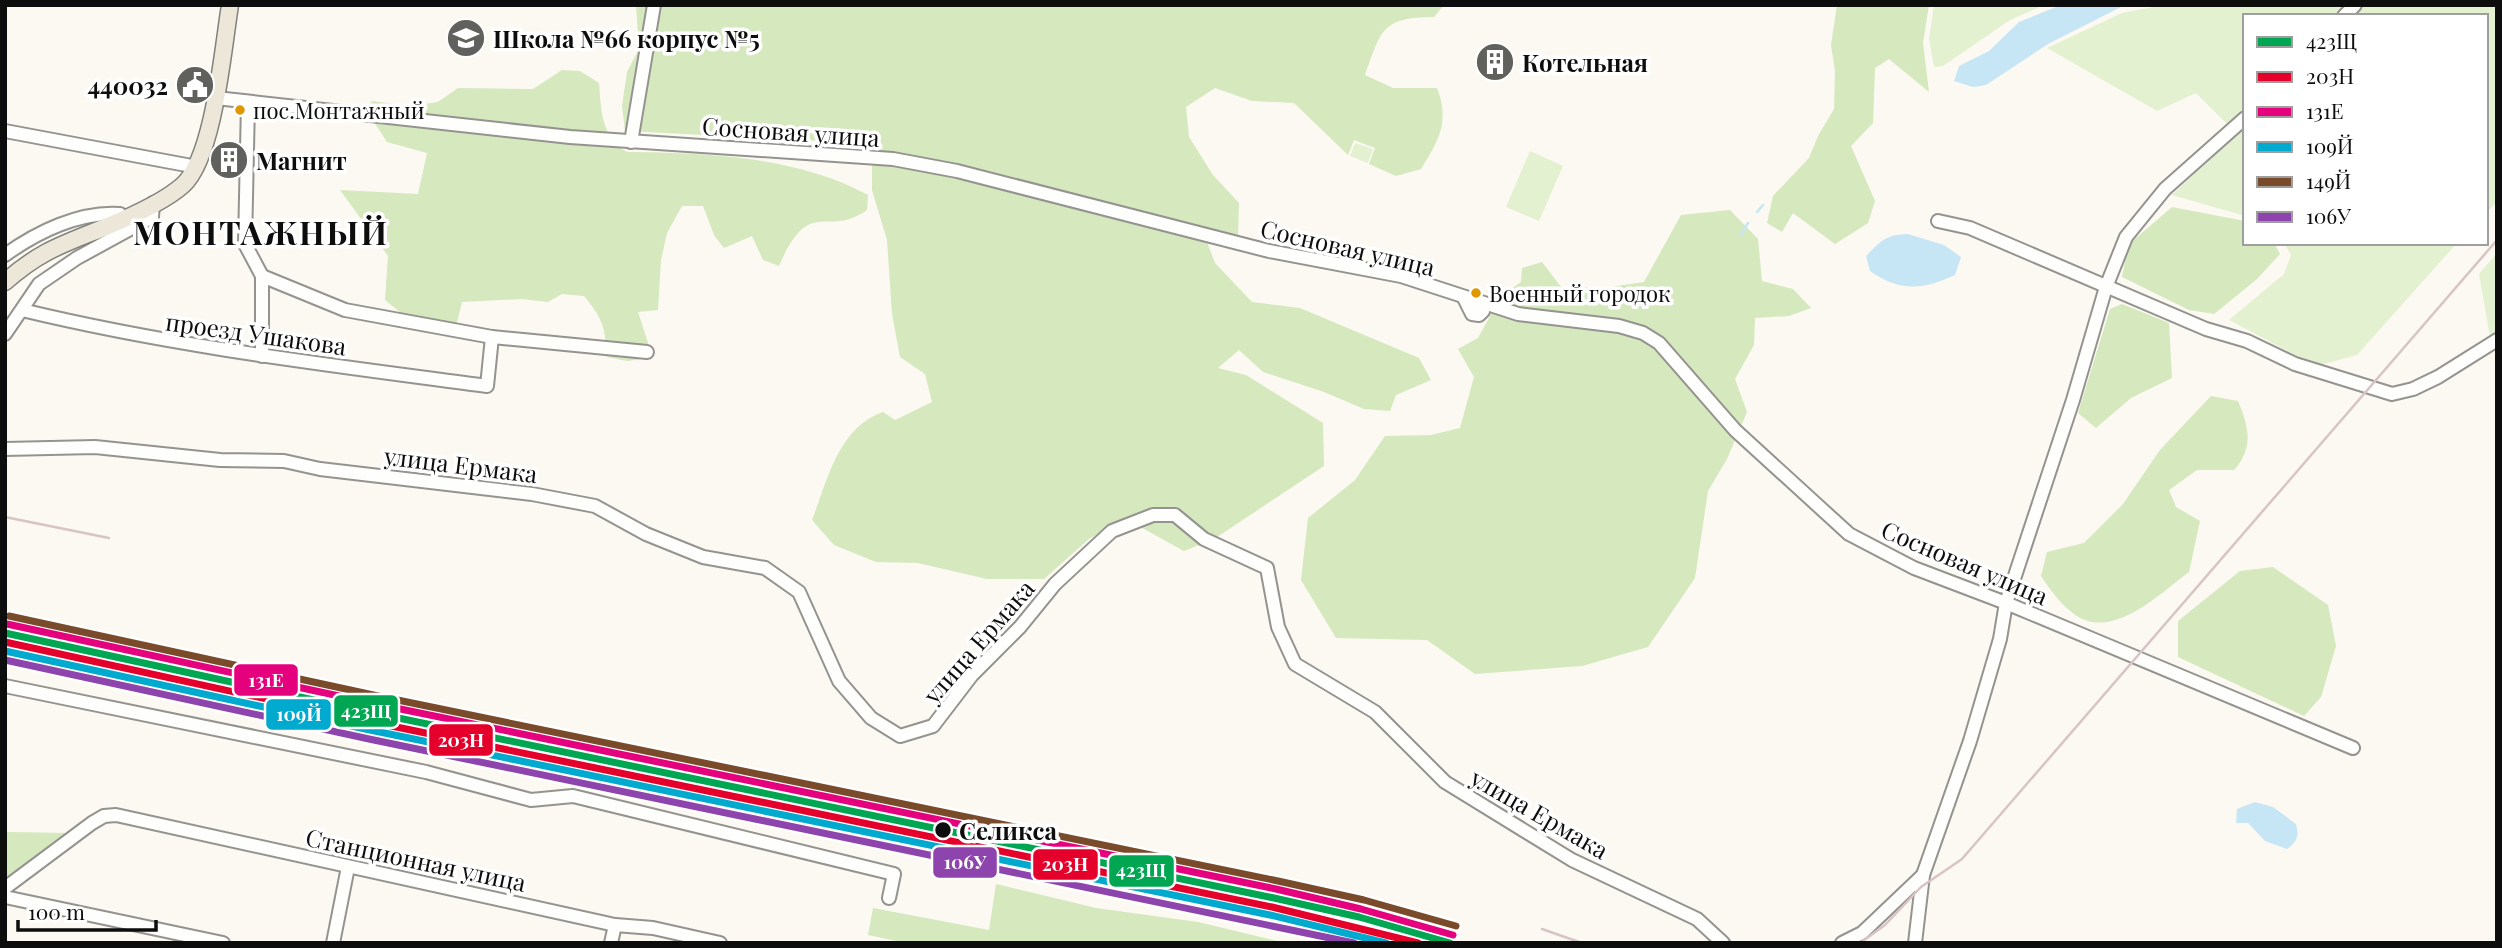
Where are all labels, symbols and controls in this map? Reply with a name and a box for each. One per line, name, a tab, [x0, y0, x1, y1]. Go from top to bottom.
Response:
legend	[2243, 14, 2488, 245]
school or university icon: Школа №66 корпус №5	[445, 17, 487, 59]
place label: Школа №66 корпус №5	[493, 22, 760, 54]
text: 423Щ	[2306, 26, 2357, 54]
building icon: Котельная	[1474, 41, 1516, 83]
place label: Котельная	[1522, 46, 1648, 78]
text: 203Н	[2306, 61, 2354, 89]
public building icon: 440032	[174, 64, 216, 106]
place label: 440032	[87, 69, 168, 101]
place label: пос.Монтажный	[253, 95, 425, 125]
text: 131Е	[2306, 96, 2343, 124]
marker: пос.Монтажный	[233, 103, 247, 117]
street label: Сосновая улица	[701, 109, 881, 153]
text: 109Й	[2306, 131, 2353, 159]
building icon: Магнит	[208, 139, 250, 181]
place label: Магнит	[256, 144, 347, 176]
text: 149Й	[2306, 166, 2351, 194]
text: 106У	[2306, 201, 2351, 229]
district label: МОНТАЖНЫЙ	[133, 210, 389, 253]
street label: Сосновая улица	[1258, 211, 1438, 283]
place label: Военный городок	[1489, 278, 1671, 308]
marker: Военный городок	[1469, 286, 1483, 300]
street label: проезд Ушакова	[164, 304, 349, 362]
street label: улица Ермака	[382, 439, 539, 489]
street label: Сосновая улица	[1877, 513, 2053, 611]
street label: улица Ермака	[915, 572, 1041, 710]
line badge: 131Е	[233, 663, 299, 697]
text: 131Е	[248, 666, 284, 692]
line badge: 423Щ	[333, 694, 399, 728]
text: 423Щ	[341, 697, 392, 723]
line badge: 109Й	[265, 698, 332, 731]
text: 109Й	[276, 700, 322, 726]
line badge: 203Н	[428, 723, 494, 757]
text: 203Н	[438, 726, 484, 752]
street label: улица Ермака	[1464, 760, 1615, 865]
place label: Селикса	[959, 814, 1057, 846]
street label: Станционная улица	[303, 820, 529, 898]
marker: Селикса	[933, 820, 953, 840]
line badge: 106У	[932, 846, 998, 879]
text: 106У	[944, 848, 987, 874]
line badge: 203Н	[1032, 848, 1099, 881]
text: 203Н	[1042, 850, 1088, 876]
line badge: 423Щ	[1108, 854, 1175, 888]
text: 423Щ	[1116, 856, 1167, 882]
scale bar	[18, 888, 156, 932]
text: 100 m	[28, 897, 85, 925]

